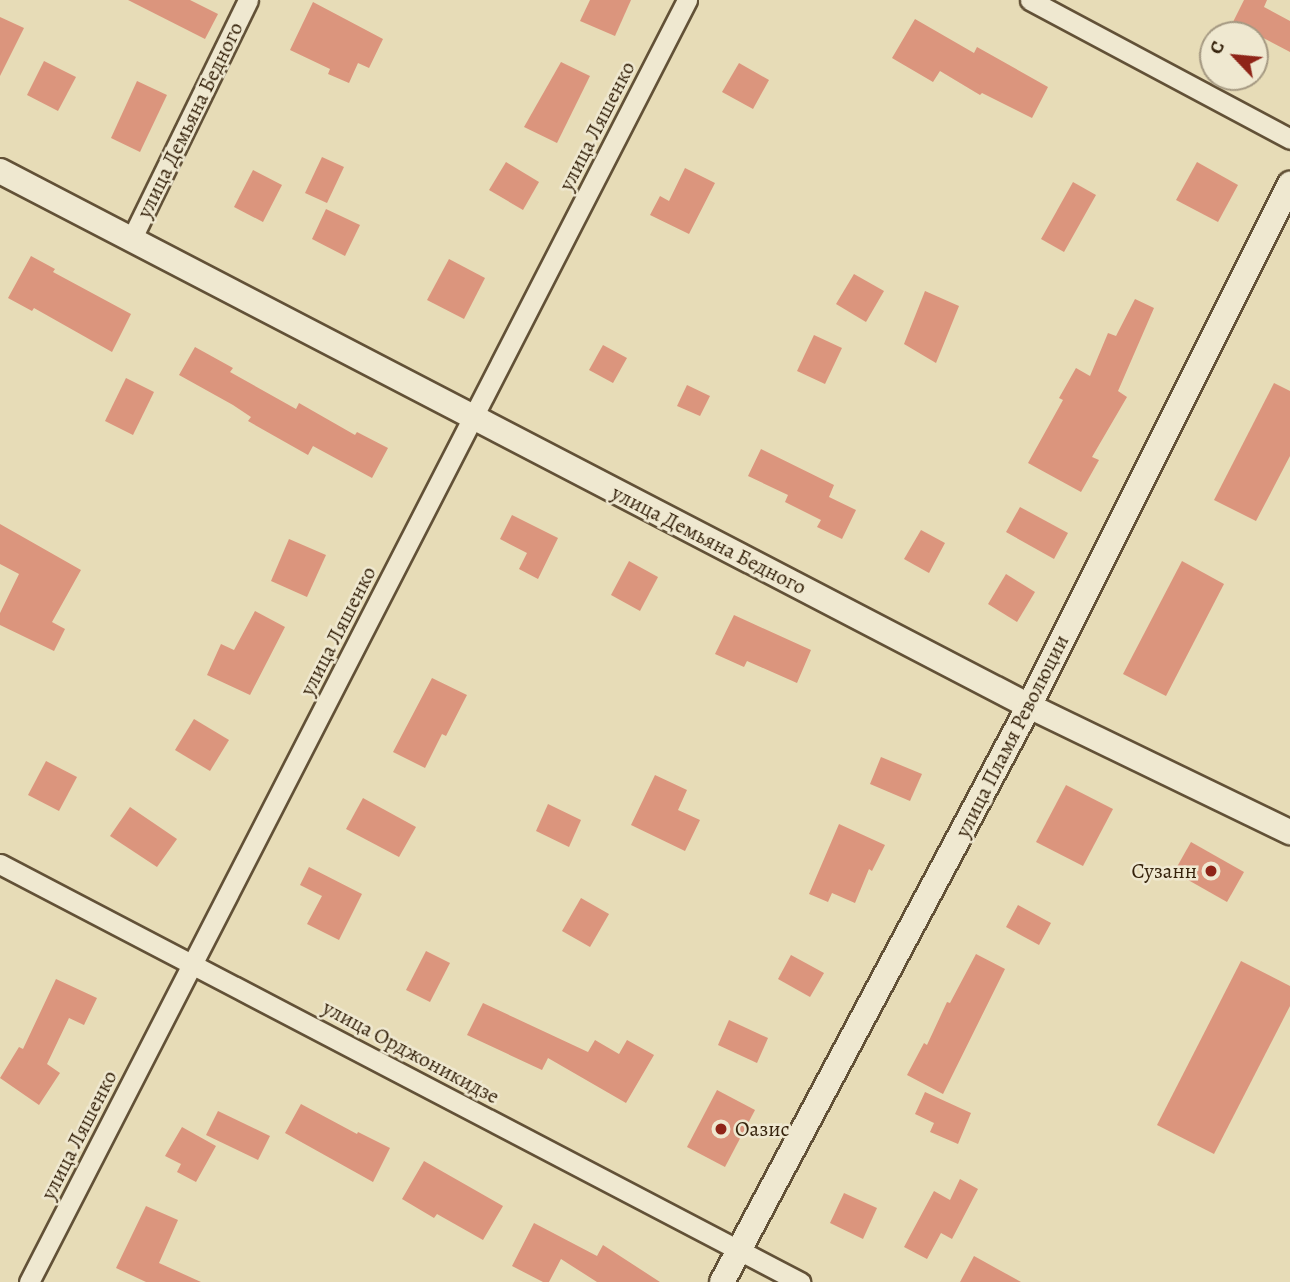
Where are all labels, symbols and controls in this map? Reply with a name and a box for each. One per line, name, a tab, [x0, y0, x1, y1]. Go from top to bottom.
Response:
street label: улица Демьяна Бедного	[132, 18, 248, 222]
north arrow	[1199, 21, 1269, 91]
text: С	[1203, 37, 1231, 59]
street label: улица Ляшенко	[554, 57, 640, 195]
street label: улица Демьяна Бедного	[608, 480, 810, 600]
street label: улица Ляшенко	[295, 562, 381, 700]
street label: улица Пламя Революции	[950, 630, 1074, 842]
place label: Сузанн	[1131, 858, 1197, 884]
marker: Сузанн	[1203, 863, 1219, 879]
street label: улица Орджоникидзе	[318, 995, 504, 1109]
street label: улица Ляшенко	[36, 1066, 122, 1204]
place label: Оазис	[735, 1116, 790, 1142]
marker: Оазис	[713, 1121, 729, 1137]

